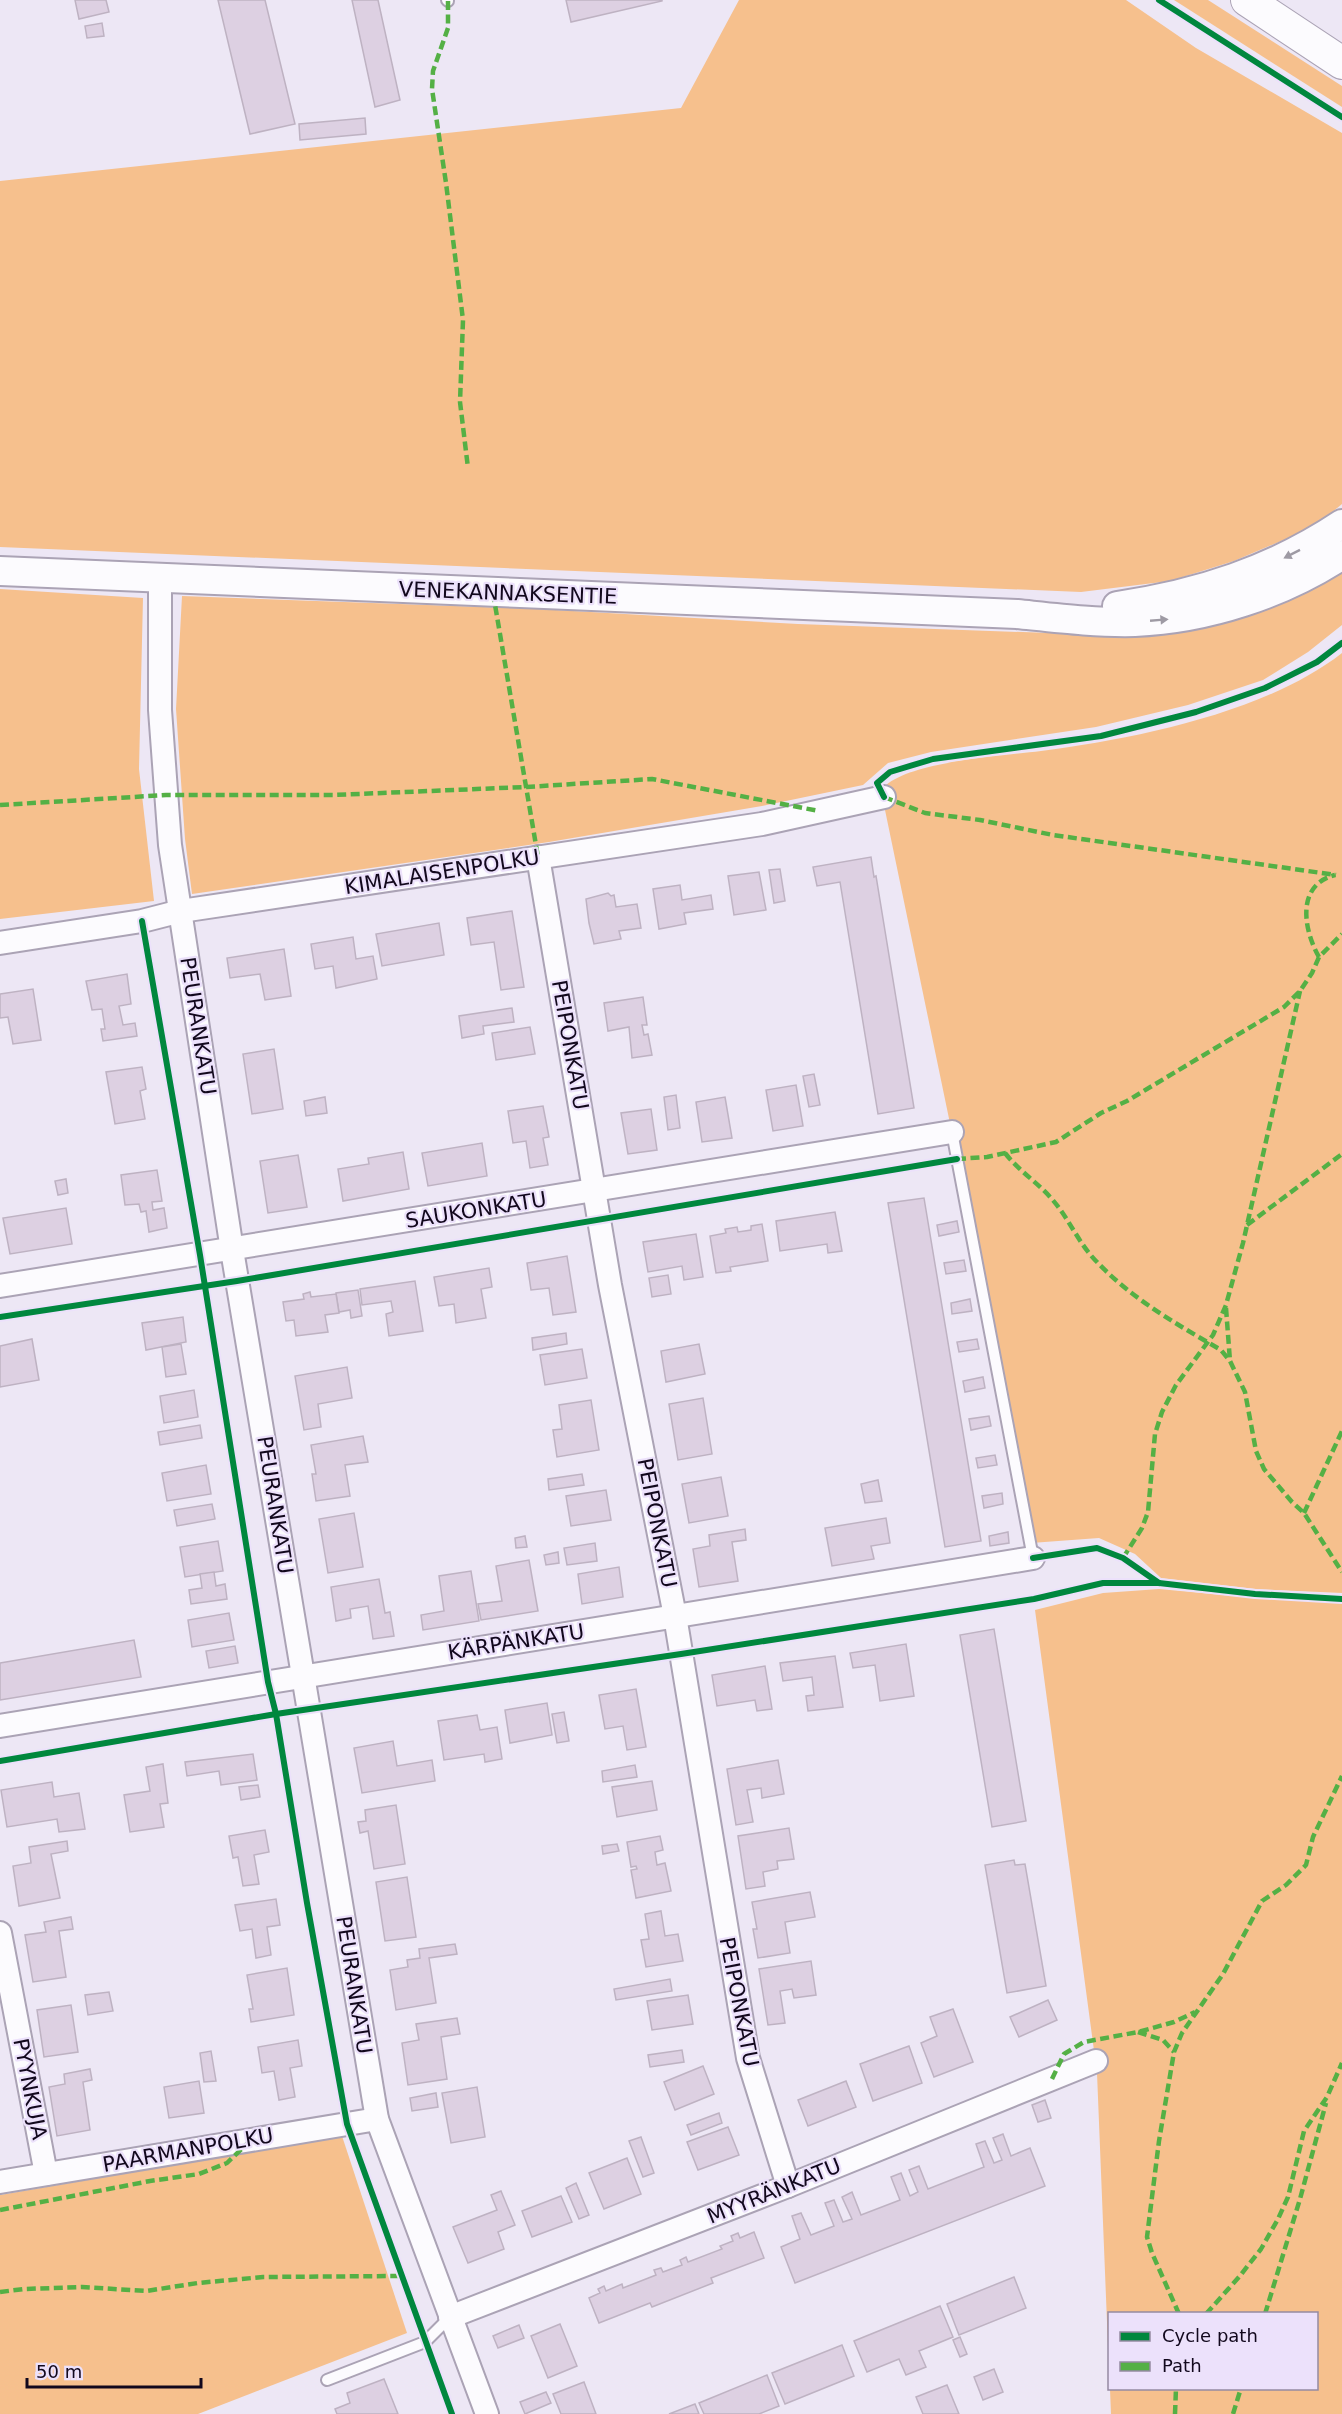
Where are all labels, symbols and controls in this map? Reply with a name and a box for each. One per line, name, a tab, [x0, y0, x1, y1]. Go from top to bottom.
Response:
one-way arrow	[1283, 549, 1300, 559]
street label: VENEKANNAKSENTIE	[398, 577, 618, 609]
one-way arrow	[1149, 615, 1168, 625]
street label: KIMALAISENPOLKU	[343, 845, 541, 899]
street label: PEURANKATU	[175, 955, 221, 1097]
street label: PEIPONKATU	[547, 978, 593, 1112]
street label: SAUKONKATU	[404, 1187, 548, 1233]
street label: PEURANKATU	[252, 1434, 298, 1576]
street label: PEIPONKATU	[633, 1456, 681, 1590]
street label: KÄRPÄNKATU	[446, 1618, 586, 1665]
street label: PEURANKATU	[331, 1914, 377, 2056]
street label: PEIPONKATU	[715, 1935, 763, 2069]
street label: PYYNKUJA	[8, 2036, 52, 2142]
street label: PAARMANPOLKU	[101, 2123, 275, 2177]
street label: MYYRÄNKATU	[703, 2152, 844, 2229]
legend	[1108, 2312, 1318, 2390]
text: Cycle path	[1162, 2325, 1258, 2346]
scale bar	[27, 2351, 201, 2389]
text: Path	[1162, 2355, 1202, 2376]
text: 50 m	[36, 2361, 82, 2382]

